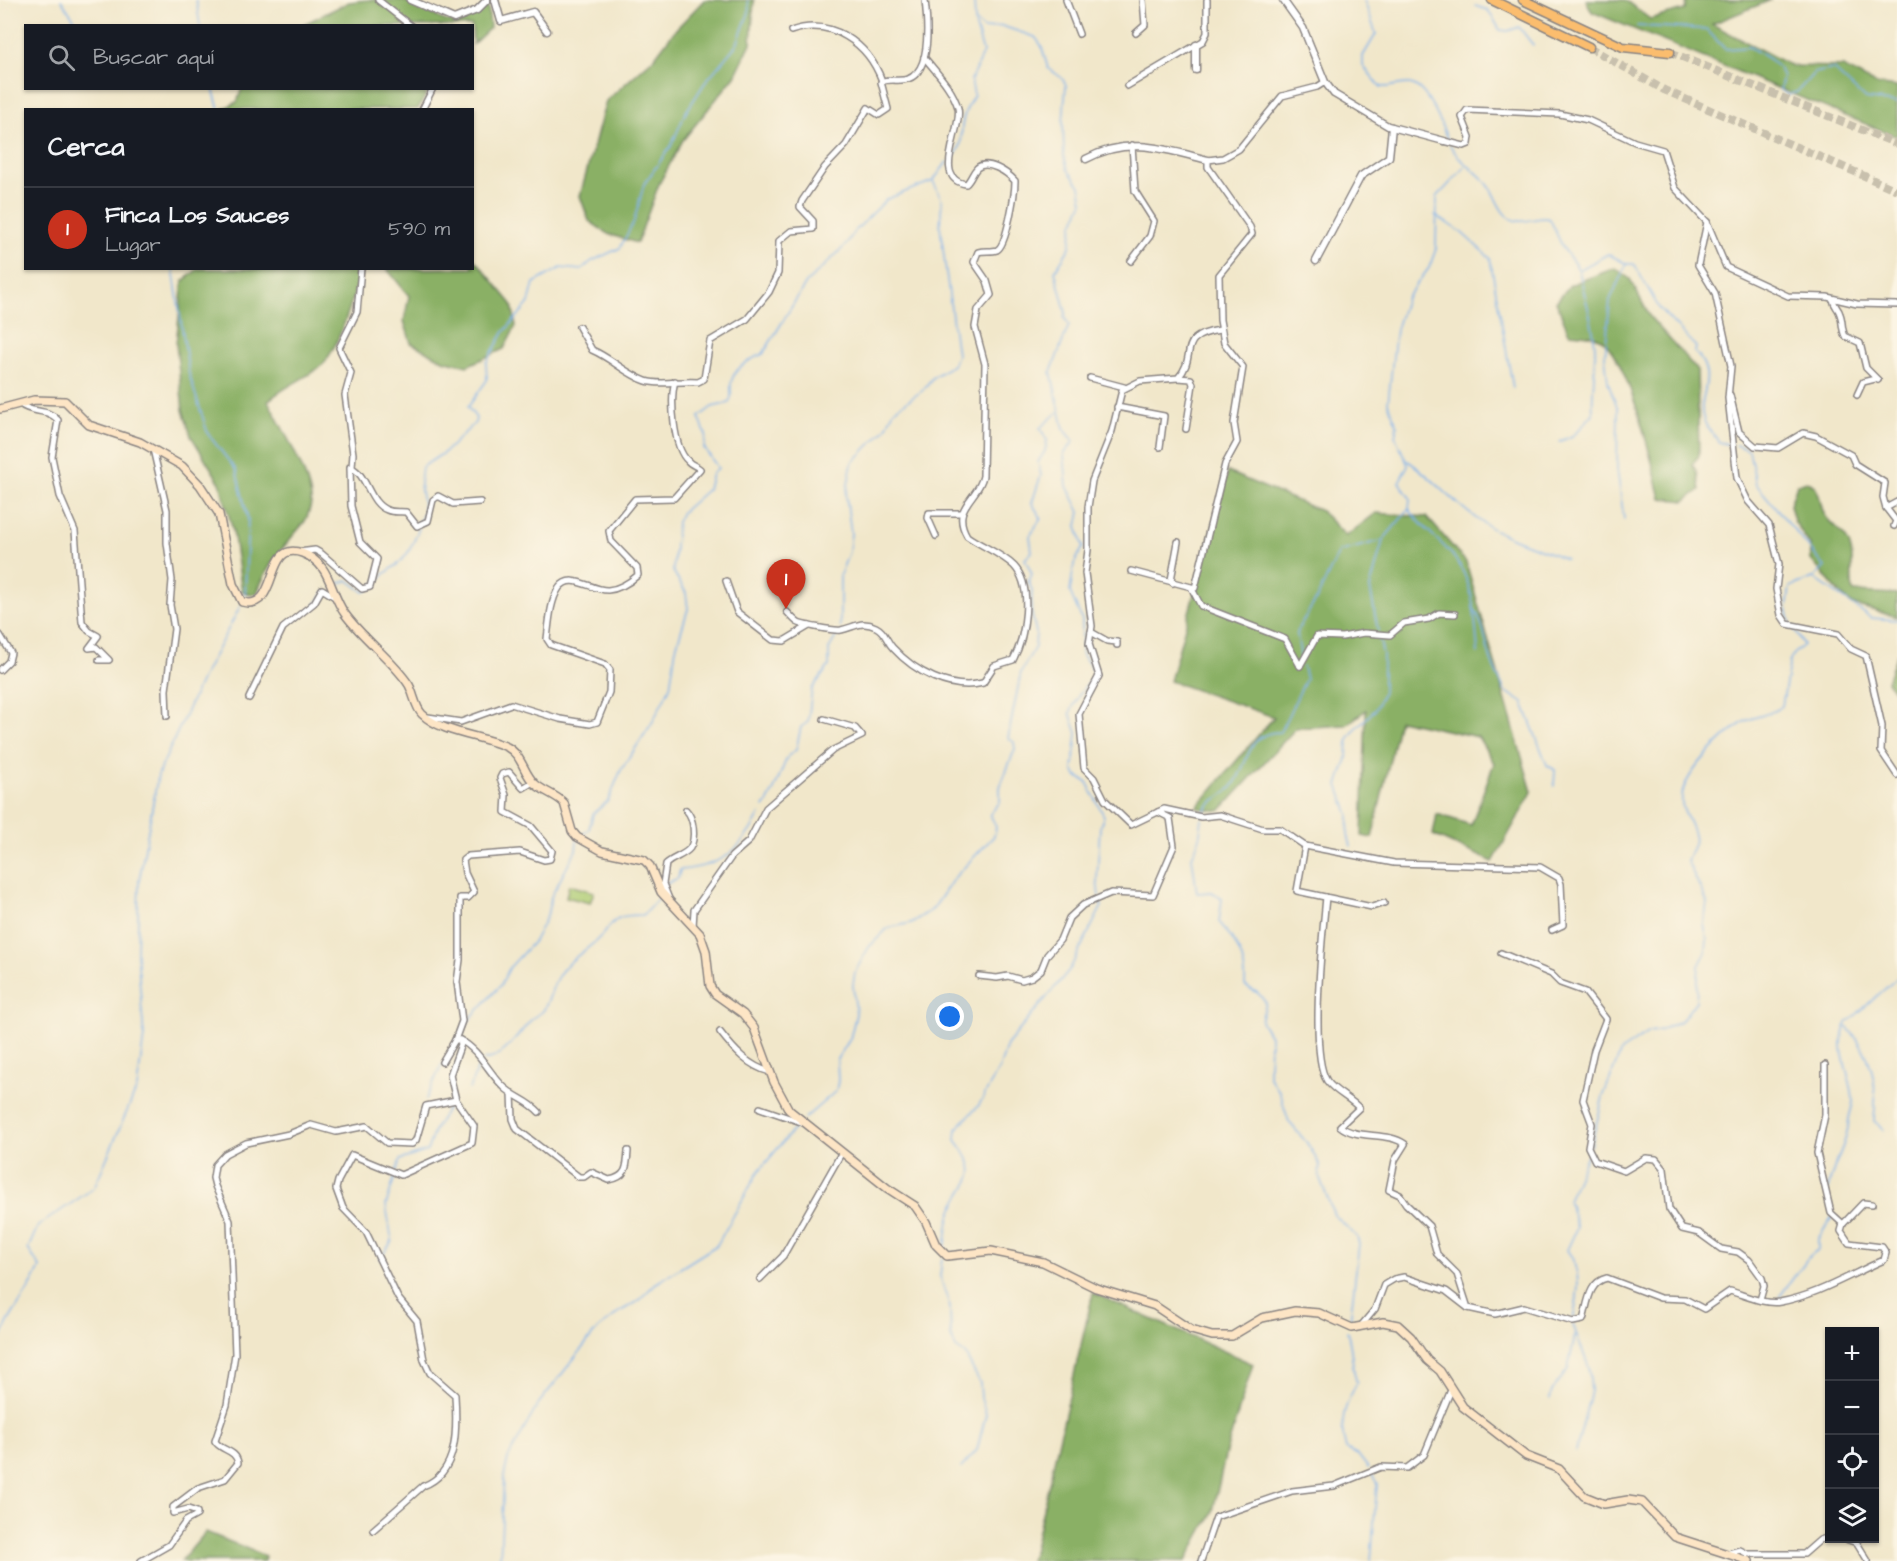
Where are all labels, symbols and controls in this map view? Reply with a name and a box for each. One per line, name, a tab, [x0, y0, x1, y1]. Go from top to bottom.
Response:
search box	[24, 24, 474, 90]
icon: search	[45, 41, 78, 74]
text: Buscar aquí	[93, 42, 214, 73]
text: Cerca	[48, 129, 125, 165]
text: Finca Los Sauces	[105, 200, 289, 231]
text: 1	[66, 215, 69, 243]
text: 590 m	[388, 215, 450, 243]
text: Lugar	[105, 231, 161, 259]
pin: 1	[766, 560, 806, 609]
your location	[935, 1002, 964, 1031]
map controls	[1825, 1327, 1879, 1543]
button: +	[1825, 1327, 1879, 1381]
button: −	[1825, 1381, 1879, 1435]
button: locate	[1825, 1435, 1879, 1489]
button: layers	[1825, 1489, 1879, 1543]

